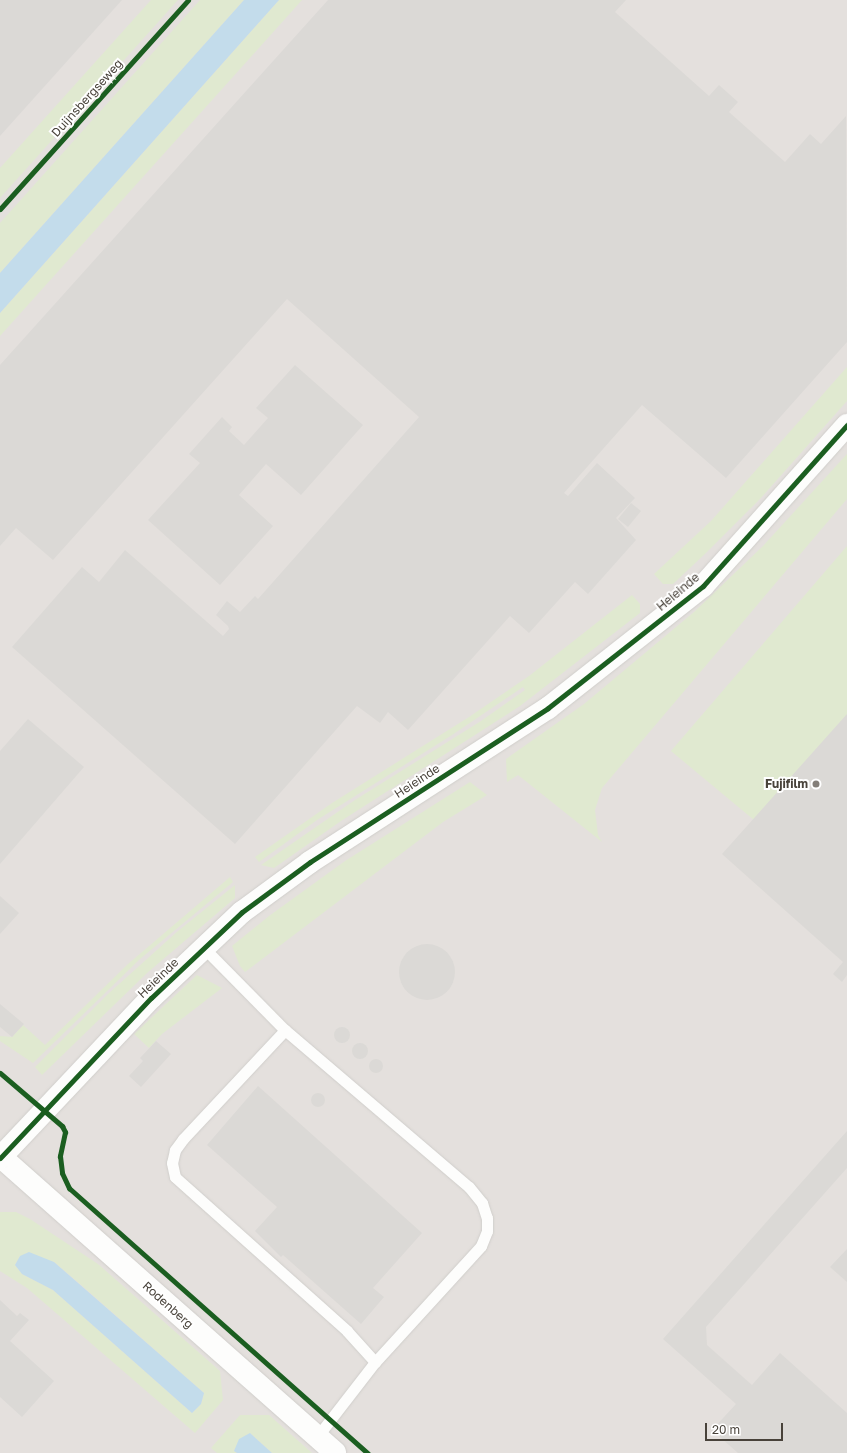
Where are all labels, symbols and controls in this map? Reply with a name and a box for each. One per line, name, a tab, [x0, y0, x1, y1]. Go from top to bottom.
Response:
street label: Duijnsbergseweg	[48, 56, 126, 140]
street label: Heieinde	[654, 570, 702, 614]
street label: Heieinde	[392, 761, 442, 801]
place label: Fujifilm	[765, 777, 808, 791]
marker: Fujifilm	[811, 779, 821, 789]
street label: Heieinde	[135, 955, 181, 1001]
street label: Rodenberg	[140, 1278, 196, 1332]
scale bar	[707, 1415, 785, 1441]
text: 20 m	[712, 1422, 740, 1437]

